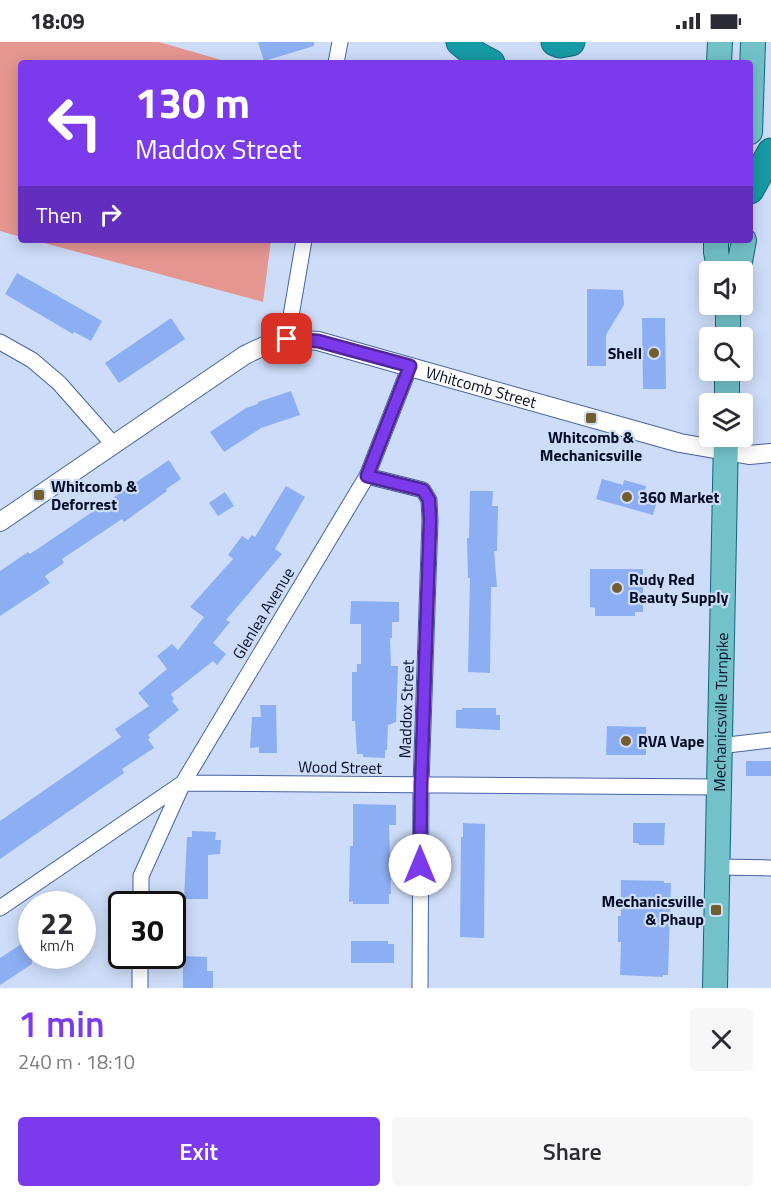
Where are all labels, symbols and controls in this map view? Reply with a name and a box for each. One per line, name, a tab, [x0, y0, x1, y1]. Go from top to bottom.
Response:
text: 18:09	[30, 4, 85, 38]
text: 130 m	[135, 70, 250, 134]
icon: left	[36, 84, 114, 162]
text: Maddox Street	[135, 128, 301, 169]
text: Then	[36, 198, 82, 232]
icon: right	[94, 198, 127, 231]
map controls	[699, 261, 753, 447]
button: sound	[699, 261, 753, 315]
pin	[261, 313, 312, 364]
icon: arrive	[270, 322, 303, 355]
button: search	[699, 327, 753, 381]
place label: Shell	[608, 341, 642, 365]
marker: Shell	[647, 346, 661, 360]
street label: Whitcomb Street	[423, 360, 540, 414]
button: layers	[699, 393, 753, 447]
marker: Whitcomb & Mechanicsville	[584, 411, 598, 425]
place label: Whitcomb & Mechanicsville	[540, 425, 642, 467]
place label: Whitcomb & Deforrest	[51, 474, 138, 516]
place label: 360 Market	[639, 485, 720, 509]
marker: Whitcomb & Deforrest	[32, 488, 46, 502]
marker: 360 Market	[620, 490, 634, 504]
street label: Glenlea Avenue	[226, 562, 300, 664]
place label: Rudy Red Beauty Supply	[629, 567, 729, 609]
marker: Rudy Red Beauty Supply	[610, 581, 624, 595]
street label: Mechanicsville Turnpike	[707, 632, 734, 792]
street label: Maddox Street	[392, 659, 420, 759]
place label: RVA Vape	[638, 729, 704, 753]
marker: RVA Vape	[619, 734, 633, 748]
street label: Wood Street	[298, 754, 383, 780]
position arrow	[388, 833, 452, 897]
place label: Mechanicsville & Phaup	[602, 889, 704, 931]
speed limit sign: 30	[108, 891, 186, 969]
text: 22	[40, 900, 74, 946]
marker: Mechanicsville & Phaup	[709, 903, 723, 917]
text: km/h	[40, 934, 74, 957]
text: 1 min	[18, 996, 105, 1051]
button: close	[690, 1008, 753, 1071]
text: 240 m · 18:10	[18, 1046, 135, 1077]
button: Exit	[18, 1117, 380, 1186]
button: Share	[392, 1117, 753, 1186]

